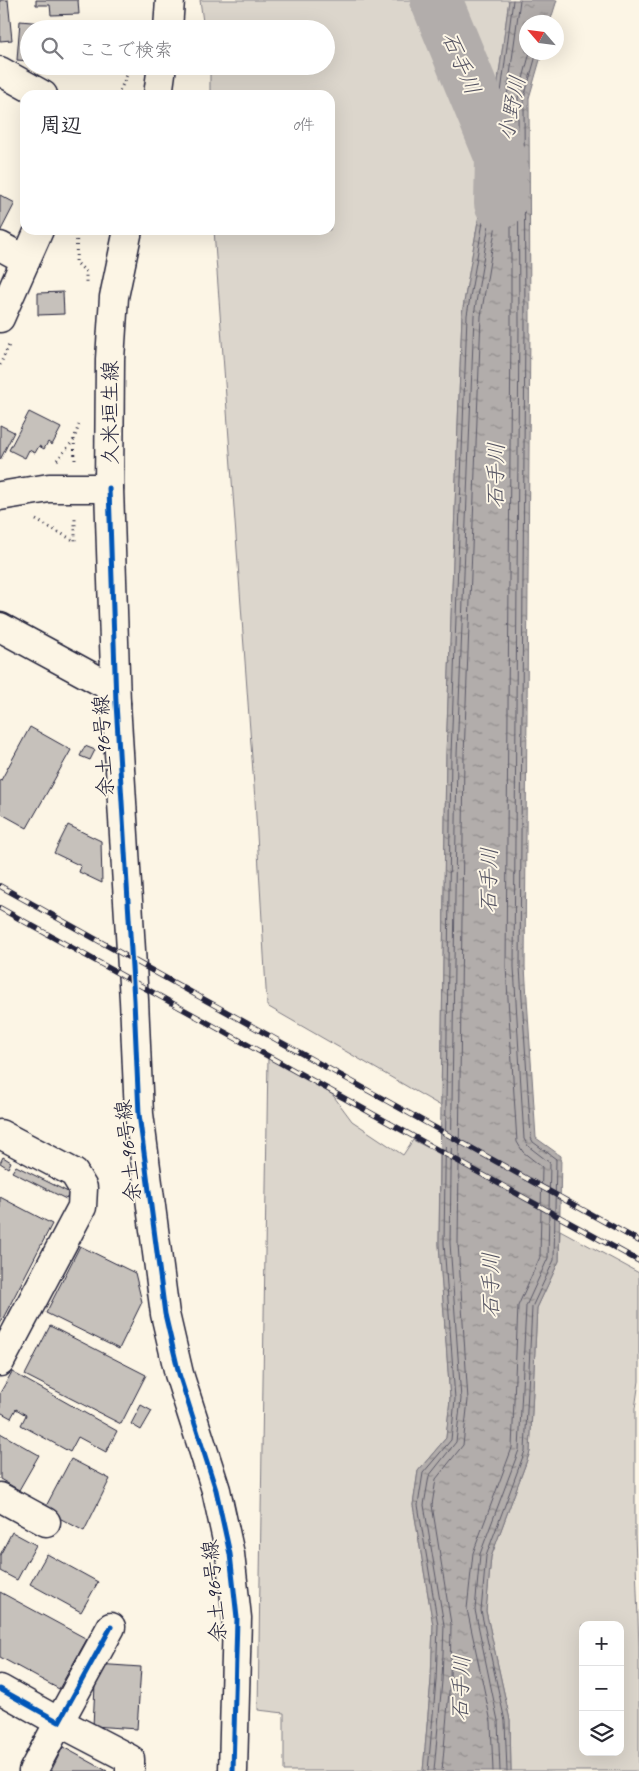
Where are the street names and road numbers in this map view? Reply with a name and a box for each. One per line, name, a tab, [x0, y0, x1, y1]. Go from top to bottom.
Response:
street label: 久米垣生線	[97, 361, 123, 466]
street label: 余土96号線	[87, 694, 119, 798]
street label: 余土96号線	[110, 1098, 146, 1204]
street label: 余土96号線	[197, 1539, 231, 1643]

